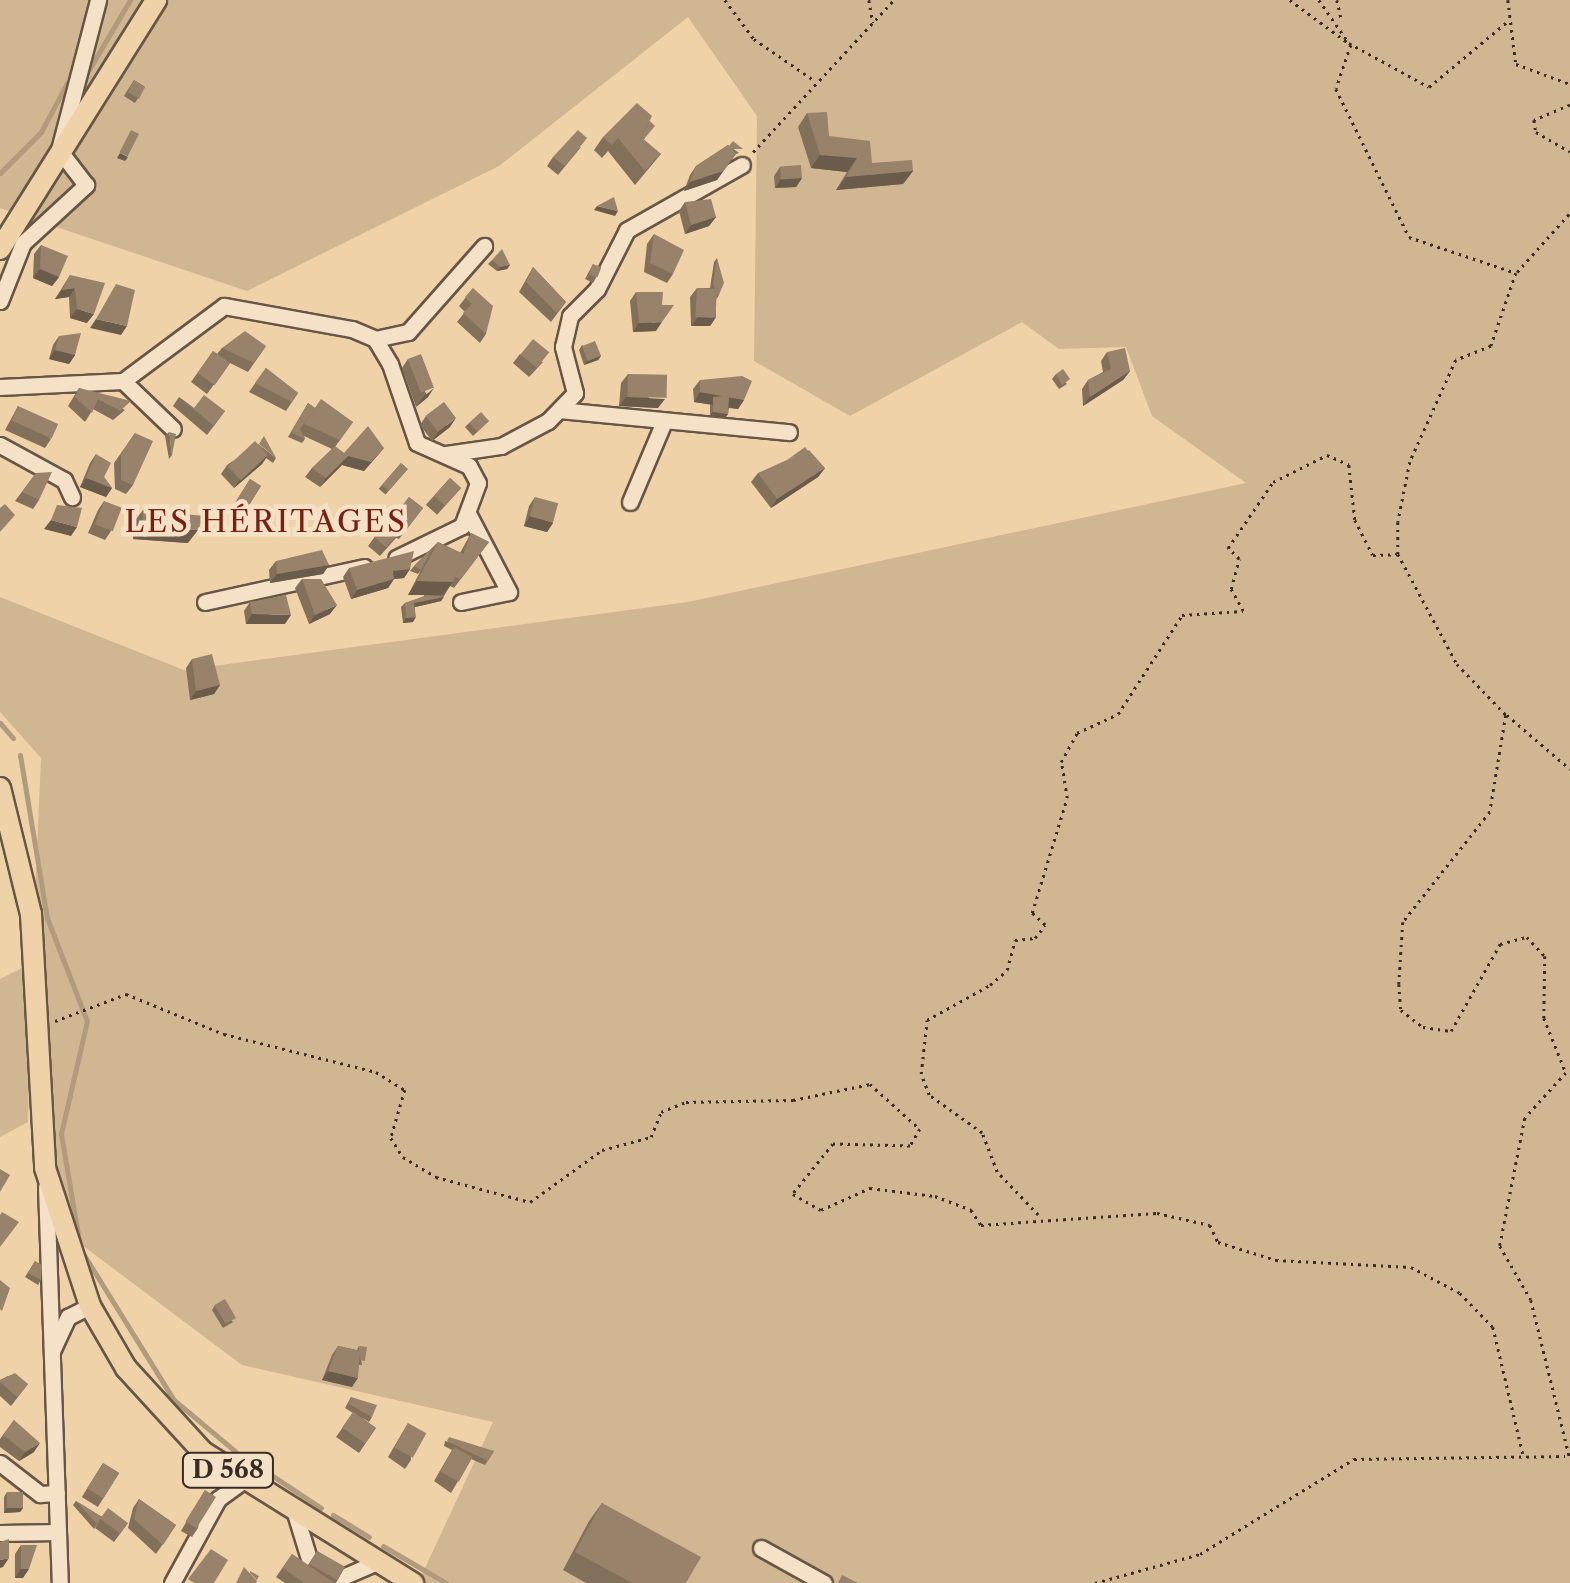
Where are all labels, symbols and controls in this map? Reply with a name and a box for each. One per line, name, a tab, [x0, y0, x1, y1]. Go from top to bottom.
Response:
district label: LES HÉRITAGES	[125, 504, 407, 540]
road number: D 568	[180, 1450, 276, 1490]

